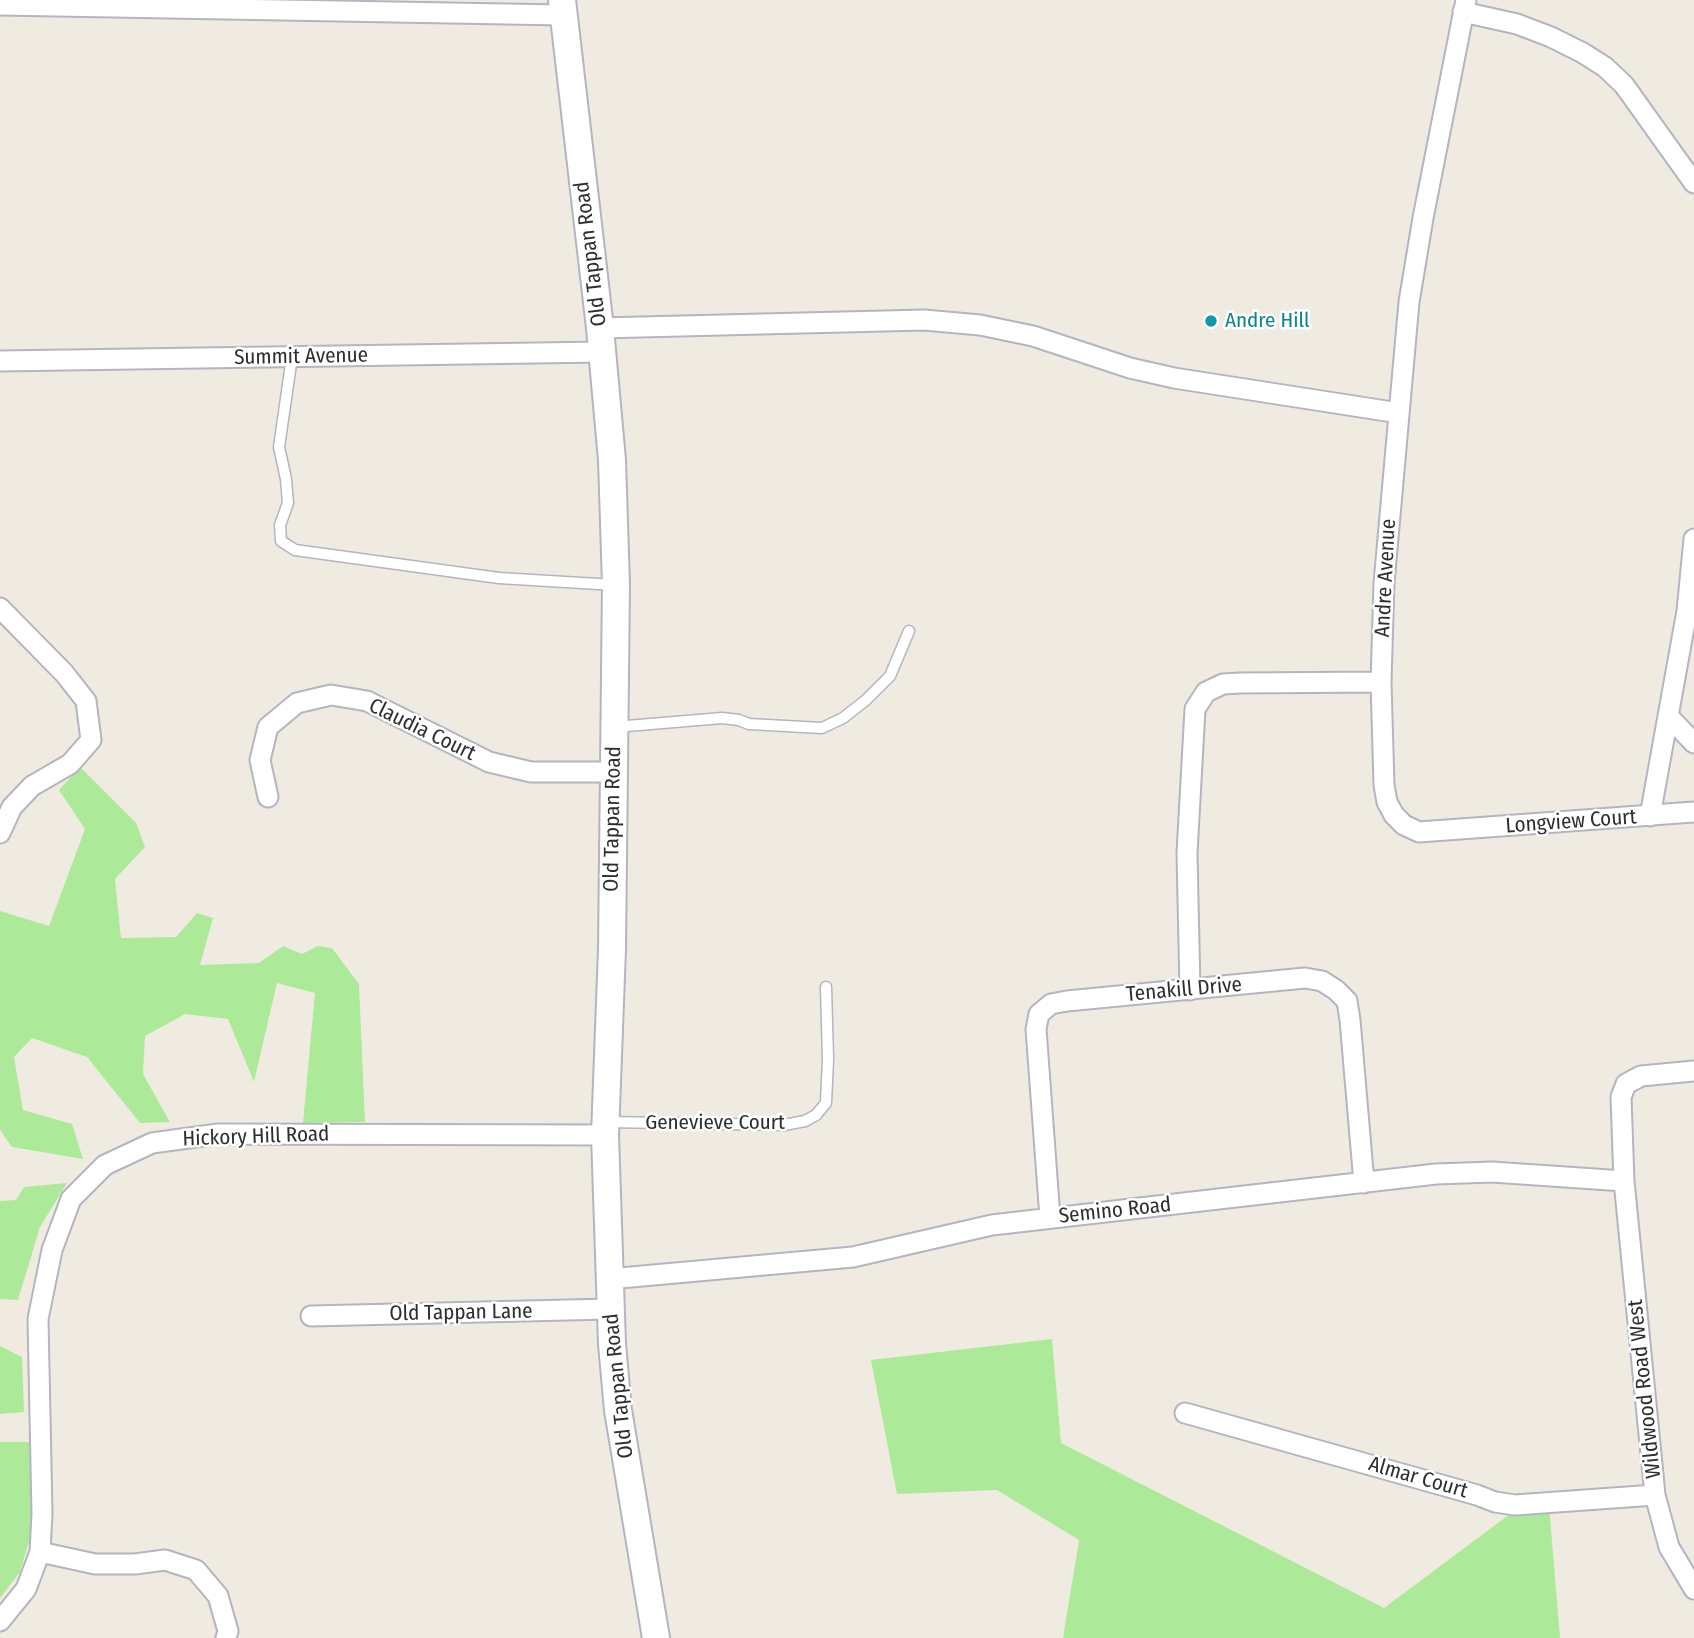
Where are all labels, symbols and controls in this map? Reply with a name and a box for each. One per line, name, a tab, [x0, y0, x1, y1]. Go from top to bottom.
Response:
street label: Old Tappan Road	[570, 180, 612, 328]
place label: Andre Hill	[1225, 308, 1310, 334]
marker: Andre Hill	[1203, 313, 1219, 329]
street label: Summit Avenue	[234, 343, 368, 371]
street label: Andre Avenue	[1370, 518, 1402, 638]
street label: Claudia Court	[365, 693, 479, 767]
street label: Old Tappan Road	[599, 746, 627, 892]
street label: Longview Court	[1505, 805, 1637, 839]
street label: Tenakill Drive	[1125, 972, 1243, 1008]
street label: Genevieve Court	[645, 1110, 785, 1136]
street label: Hickory Hill Road	[182, 1122, 330, 1152]
street label: Semino Road	[1058, 1193, 1172, 1229]
street label: Wildwood Road West	[1623, 1298, 1667, 1480]
street label: Old Tappan Lane	[389, 1299, 533, 1327]
street label: Old Tappan Road	[599, 1312, 639, 1460]
street label: Almar Court	[1366, 1452, 1470, 1504]

